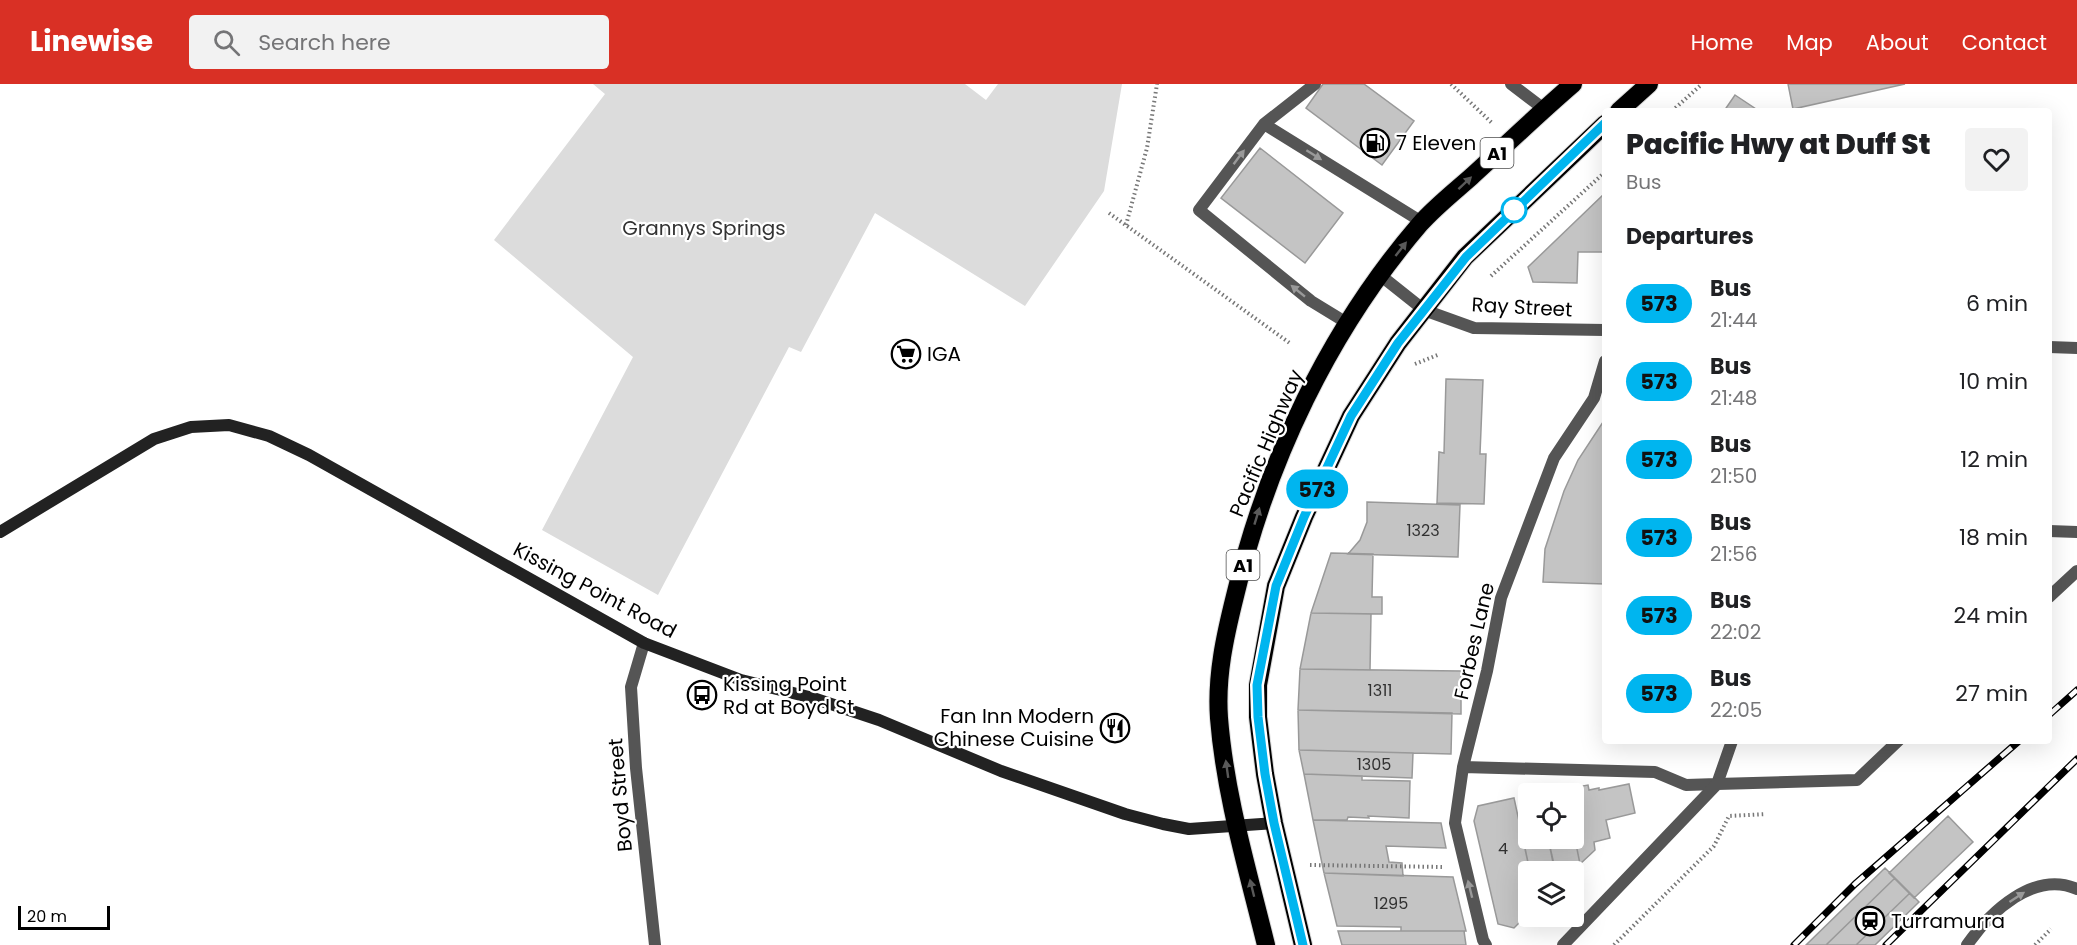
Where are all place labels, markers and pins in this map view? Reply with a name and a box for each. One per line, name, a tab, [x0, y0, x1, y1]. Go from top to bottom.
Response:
fuel station icon: 7 Eleven	[1359, 127, 1391, 159]
place label: 7 Eleven	[1396, 129, 1476, 157]
unlabelled marker	[1501, 197, 1527, 223]
supermarket icon: IGA	[890, 338, 922, 370]
place label: IGA	[927, 340, 961, 368]
place label: Kissing Point Rd at Boyd St	[723, 670, 854, 721]
bus stop icon: Kissing Point Rd at Boyd St	[686, 679, 718, 711]
place label: Fan Inn Modern Chinese Cuisine	[934, 702, 1094, 753]
restaurant icon: Fan Inn Modern Chinese Cuisine	[1099, 712, 1131, 744]
station icon: Turramurra	[1854, 905, 1886, 937]
place label: Turramurra	[1891, 907, 2005, 935]

